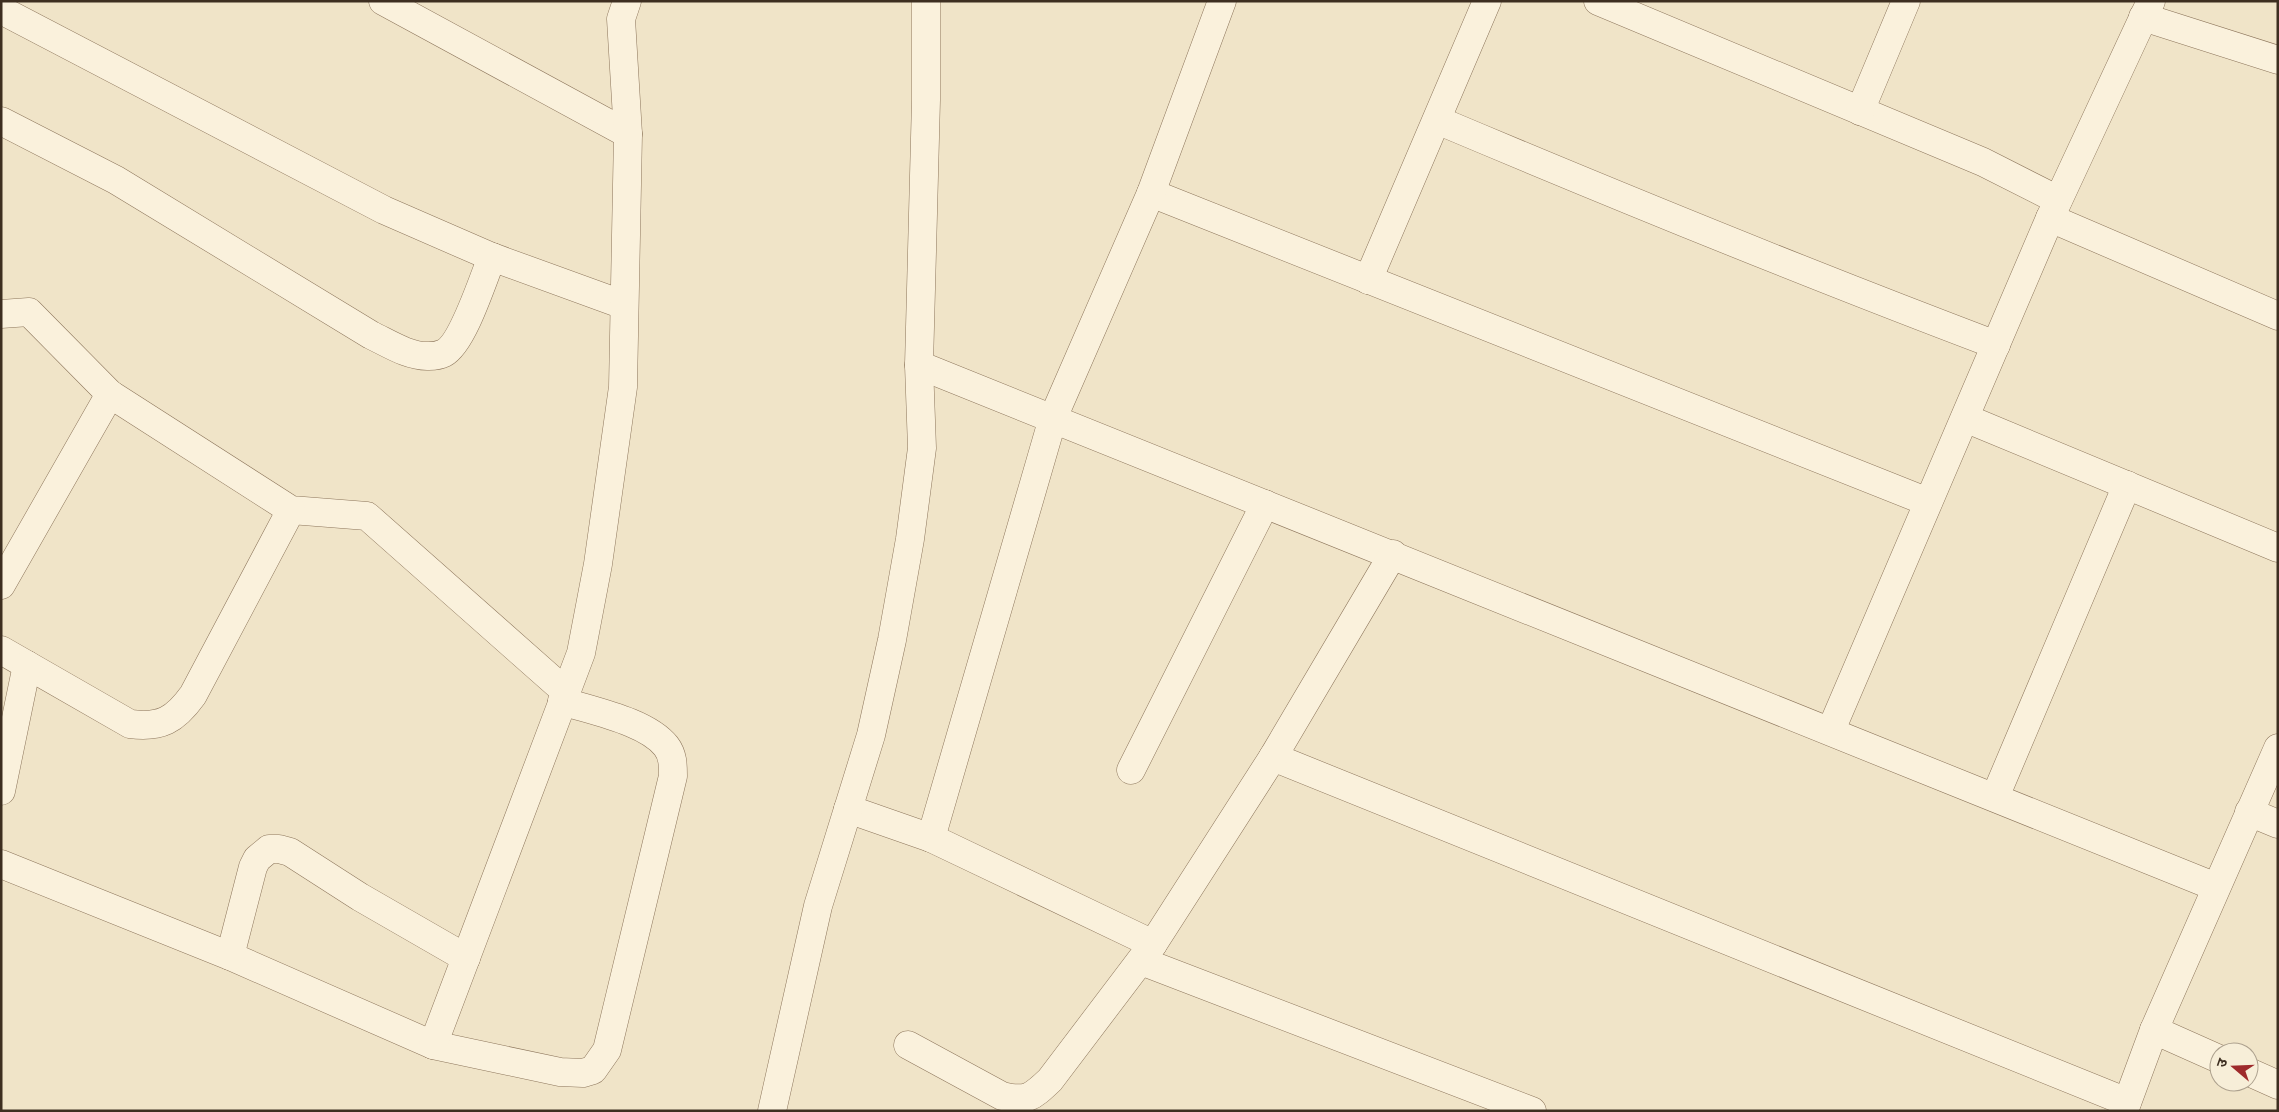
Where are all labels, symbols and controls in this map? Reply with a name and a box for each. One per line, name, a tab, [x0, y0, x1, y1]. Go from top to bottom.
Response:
north arrow	[2209, 1042, 2259, 1092]
text: उ	[2213, 1056, 2234, 1070]

